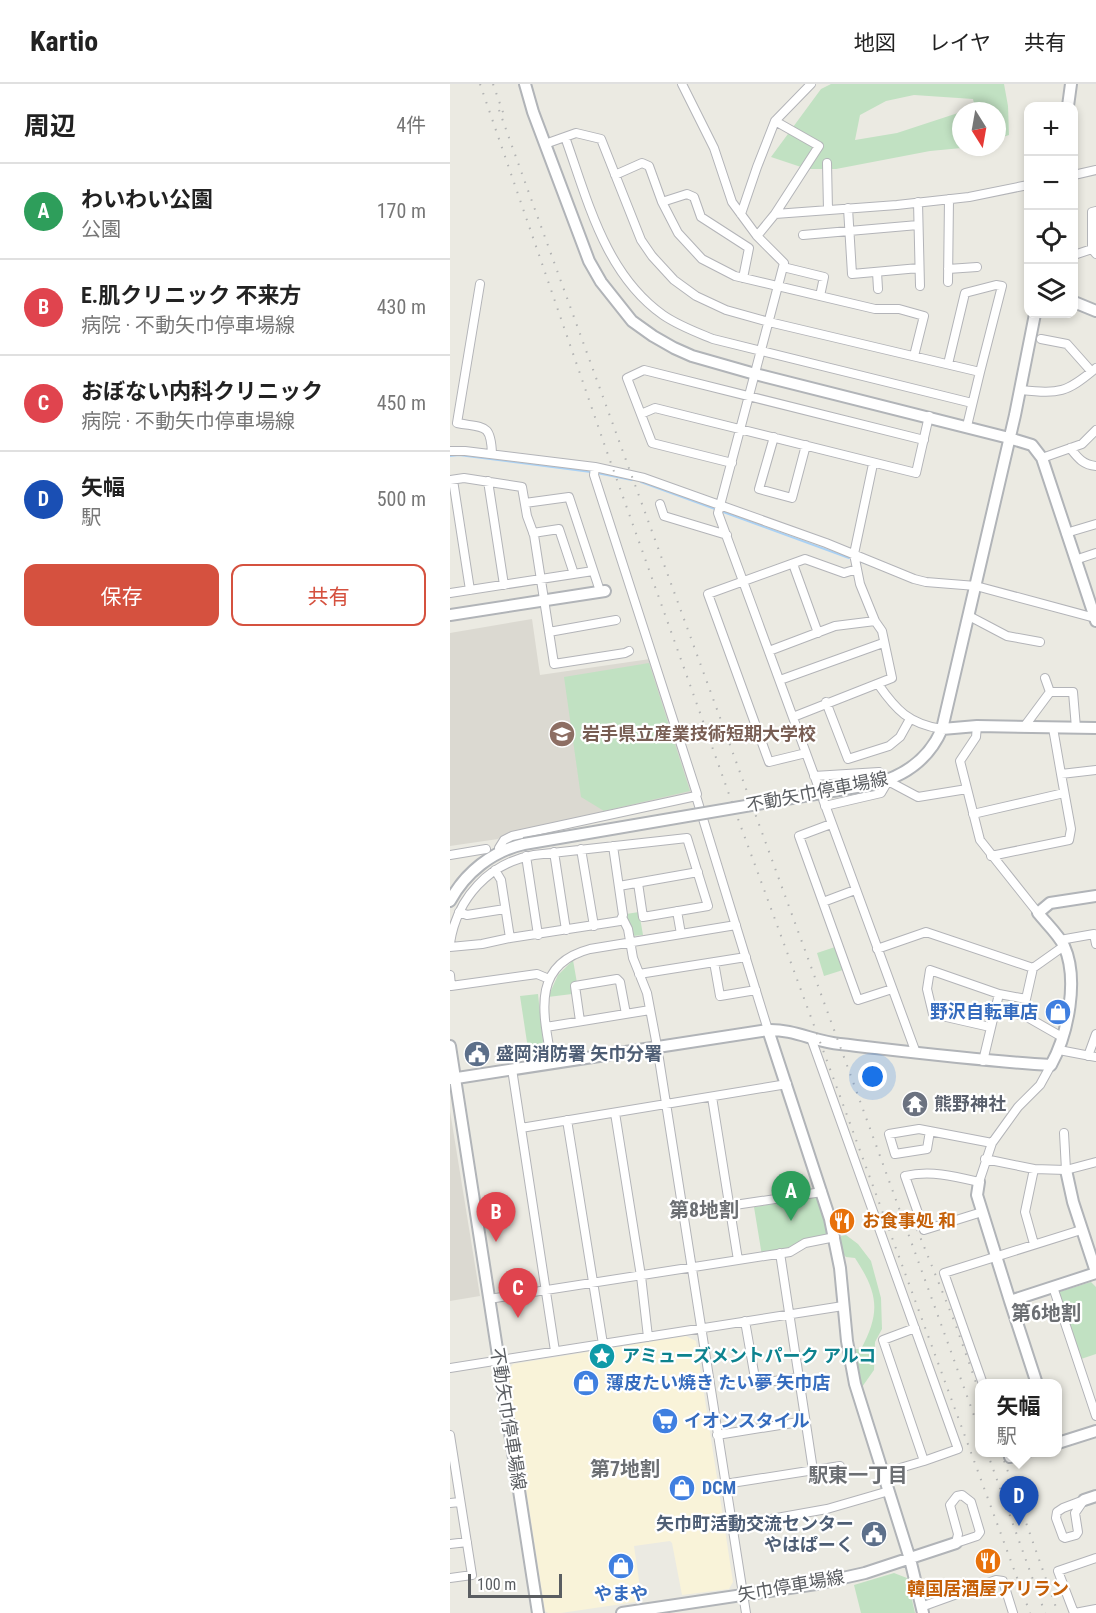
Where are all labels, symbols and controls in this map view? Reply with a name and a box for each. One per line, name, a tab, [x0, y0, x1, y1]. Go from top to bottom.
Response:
text: Kartio	[30, 25, 98, 58]
text: 地図	[854, 31, 896, 55]
text: レイヤ	[929, 31, 991, 55]
text: 共有	[1024, 31, 1066, 55]
north arrow	[952, 102, 1006, 156]
map controls	[1024, 102, 1078, 318]
button: +	[1024, 102, 1078, 156]
text: 周辺	[24, 111, 76, 141]
text: 4件	[396, 113, 426, 137]
button: −	[1024, 156, 1078, 210]
text: わいわい公園	[81, 187, 213, 212]
text: A	[38, 199, 49, 223]
text: 170 m	[377, 199, 426, 223]
button: locate	[1024, 210, 1078, 264]
text: 公園	[81, 217, 121, 241]
button: layers	[1024, 264, 1078, 318]
text: E.肌クリニック 不来方	[81, 283, 301, 308]
text: B	[38, 295, 49, 319]
text: 430 m	[377, 295, 426, 319]
text: 病院 · 不動矢巾停車場線	[81, 313, 295, 337]
text: おぼない内科クリニック	[81, 379, 323, 404]
text: C	[38, 391, 49, 415]
text: 450 m	[377, 391, 426, 415]
text: 病院 · 不動矢巾停車場線	[81, 409, 295, 433]
text: 矢幅	[81, 475, 125, 500]
text: D	[38, 487, 49, 511]
text: 500 m	[377, 487, 426, 511]
text: 駅	[81, 505, 101, 529]
button: 保存	[24, 564, 219, 626]
button: 共有	[231, 564, 426, 626]
school or university icon: 岩手県立産業技術短期大学校	[547, 719, 577, 749]
place label: 岩手県立産業技術短期大学校	[582, 723, 816, 744]
street label: 不動矢巾停車場線	[744, 767, 890, 816]
shop icon: 野沢自転車店	[1043, 997, 1073, 1027]
place label: 野沢自転車店	[930, 1001, 1038, 1022]
public building icon: 盛岡消防署 矢巾分署	[462, 1039, 492, 1069]
place label: 盛岡消防署 矢巾分署	[496, 1043, 662, 1064]
your location	[858, 1062, 887, 1091]
temple icon: 熊野神社	[900, 1089, 930, 1119]
place label: 熊野神社	[934, 1093, 1006, 1114]
pin: A	[772, 1172, 810, 1221]
pin: B	[476, 1192, 516, 1242]
district label: 第8地割	[669, 1198, 739, 1222]
restaurant icon: お食事処 和	[827, 1206, 857, 1236]
place label: お食事処 和	[862, 1210, 956, 1231]
pin: C	[498, 1268, 538, 1318]
district label: 第6地割	[1011, 1301, 1081, 1325]
place icon: アミューズメントパーク アルコ	[587, 1341, 617, 1371]
place label: アミューズメントパーク アルコ	[622, 1345, 876, 1366]
street label: 不動矢巾停車場線	[487, 1346, 530, 1492]
shop icon: 薄皮たい焼き たい夢 矢巾店	[571, 1368, 601, 1398]
place label: 薄皮たい焼き たい夢 矢巾店	[606, 1372, 830, 1393]
popup	[975, 1379, 1062, 1457]
text: 矢幅	[996, 1394, 1041, 1419]
supermarket icon: イオンスタイル	[650, 1406, 680, 1436]
place label: イオンスタイル	[684, 1410, 810, 1431]
text: 駅	[996, 1424, 1016, 1448]
district label: 第7地割	[590, 1457, 660, 1481]
district label: 駅東一丁目	[808, 1463, 908, 1487]
shop icon: DCM	[667, 1473, 697, 1503]
pin: D	[1000, 1476, 1038, 1526]
place label: DCM	[702, 1477, 736, 1498]
place label: 矢巾町活動交流センター やはぱーく	[656, 1513, 854, 1555]
public building icon: 矢巾町活動交流センター やはぱーく	[859, 1519, 889, 1549]
restaurant icon: 韓国居酒屋アリラン	[973, 1546, 1003, 1576]
shop icon: やまや	[606, 1551, 636, 1581]
street label: 矢巾停車場線	[736, 1566, 846, 1605]
scale bar	[468, 1571, 562, 1598]
text: 100 m	[477, 1575, 516, 1594]
place label: 韓国居酒屋アリラン	[907, 1578, 1069, 1599]
place label: やまや	[594, 1583, 648, 1604]

